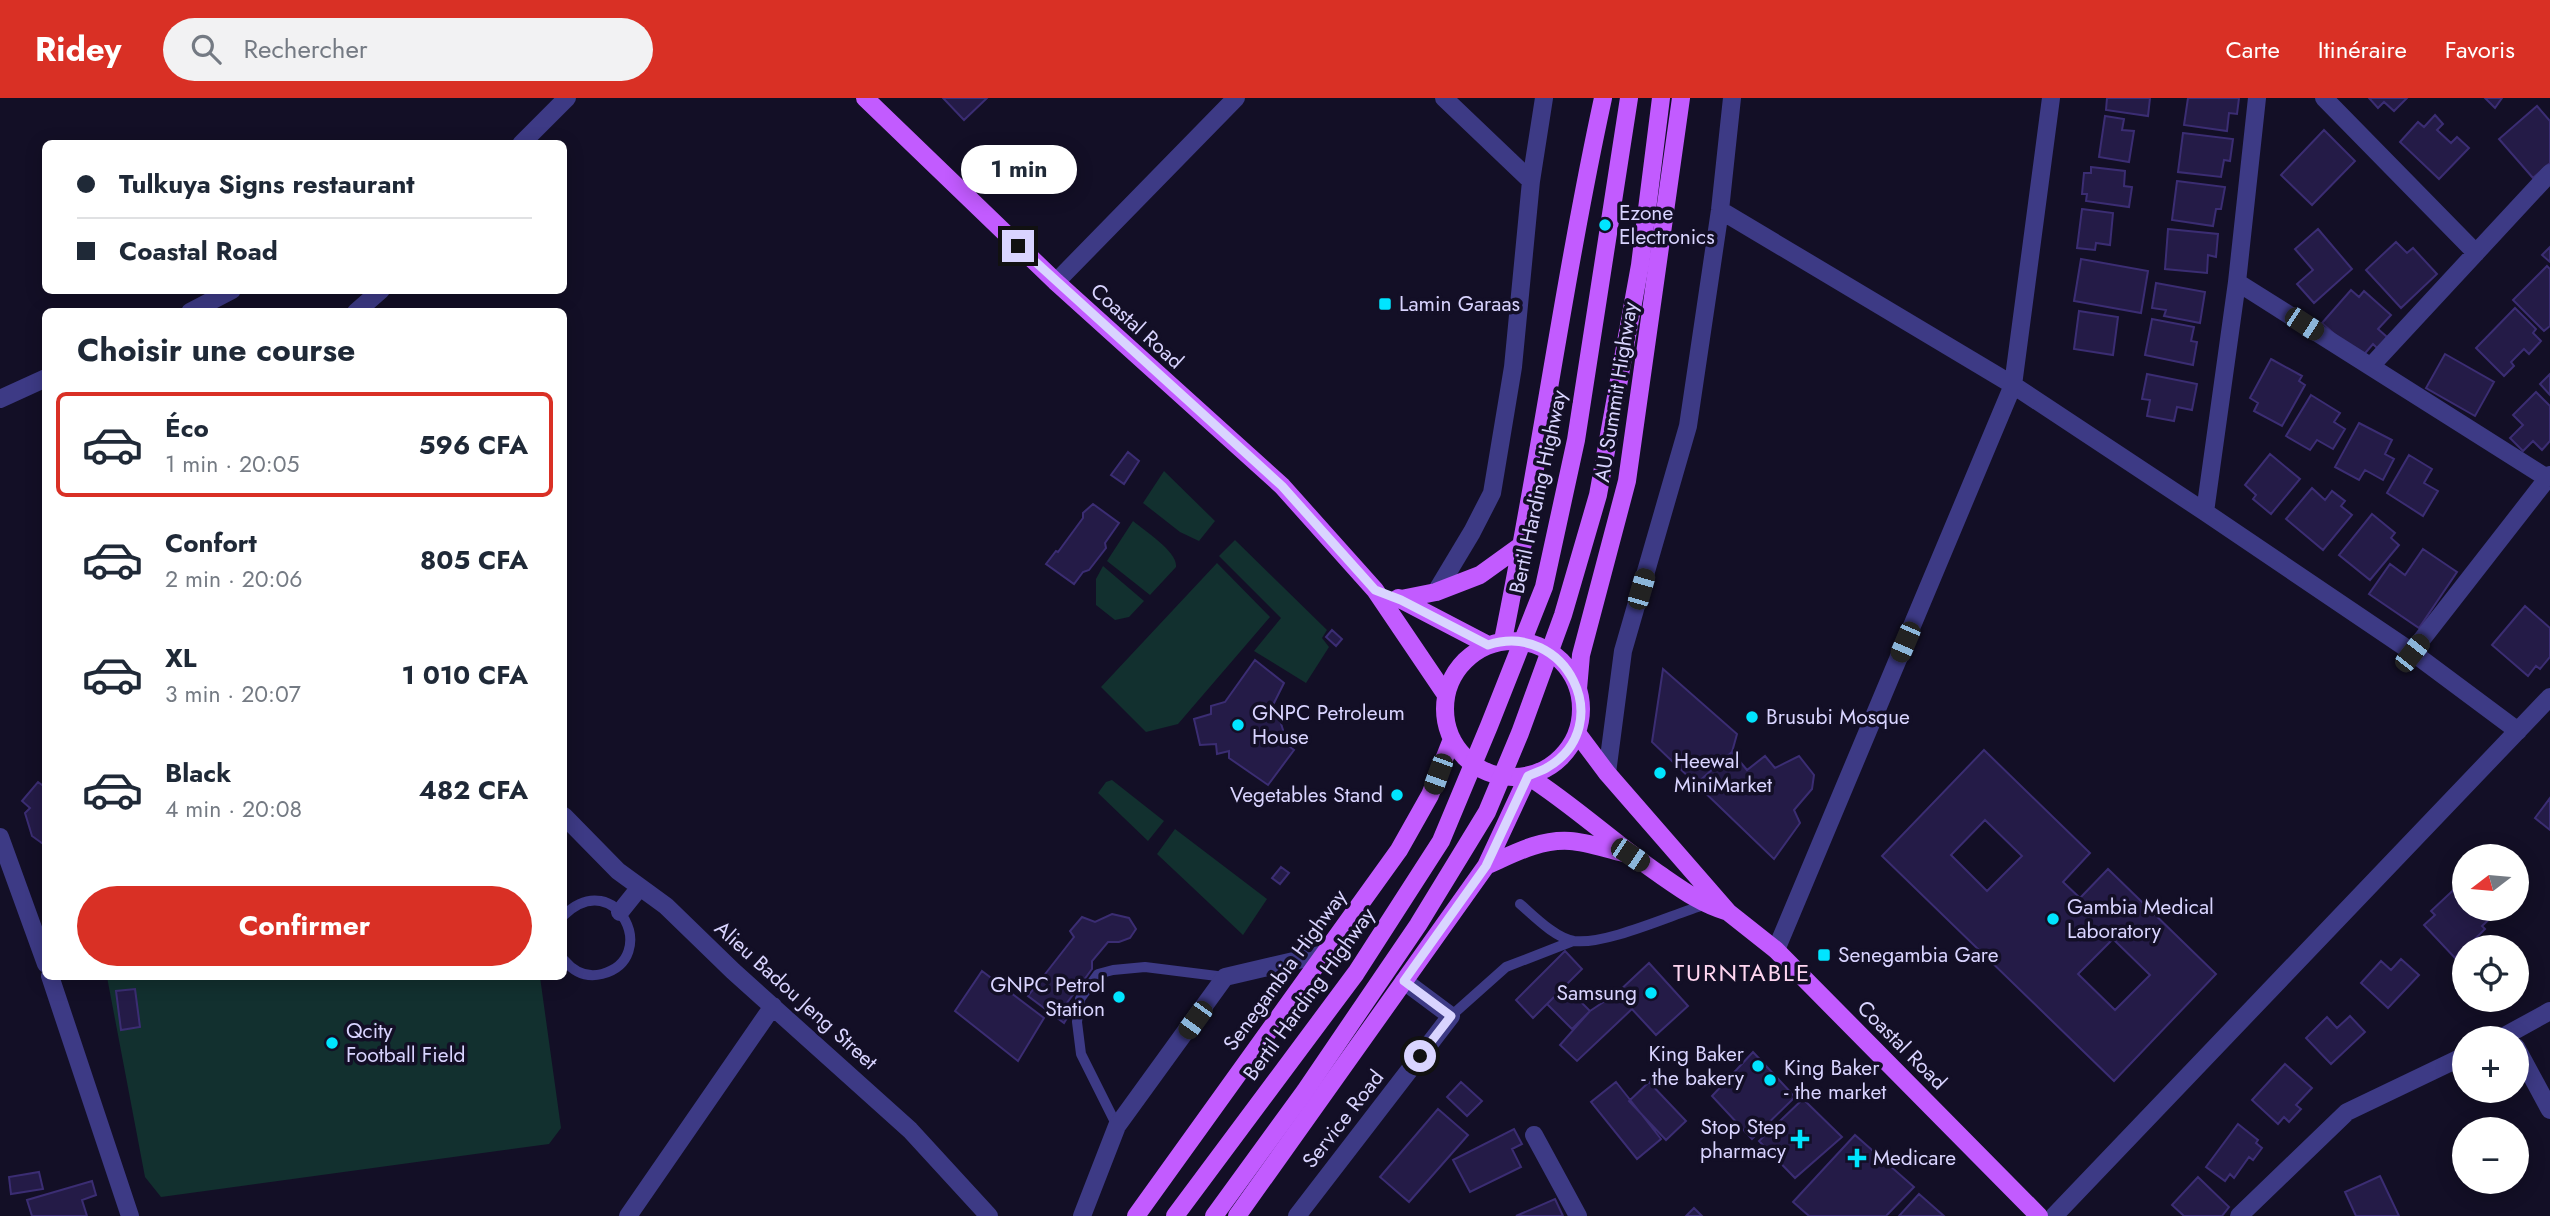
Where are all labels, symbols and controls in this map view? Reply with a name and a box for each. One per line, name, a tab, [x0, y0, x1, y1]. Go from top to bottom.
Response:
search box	[163, 18, 653, 81]
text: Ridey	[35, 26, 121, 73]
icon: search	[187, 30, 225, 68]
text: Rechercher	[243, 30, 368, 68]
text: Carte	[2225, 32, 2280, 67]
text: Itinéraire	[2318, 32, 2407, 67]
text: Favoris	[2445, 32, 2515, 67]
callout: 1 min	[960, 144, 1076, 194]
text: 1 min	[990, 152, 1048, 186]
text: Tulkuya Signs restaurant	[119, 165, 415, 203]
place label: Ezone Electronics	[1619, 198, 1715, 252]
marker: Ezone Electronics	[1597, 217, 1613, 233]
route end	[1002, 230, 1034, 262]
text: Coastal Road	[119, 232, 278, 270]
street label: Coastal Road	[1084, 276, 1190, 376]
place label: Lamin Garaas	[1399, 289, 1520, 319]
marker: Lamin Garaas	[1377, 296, 1393, 312]
street label: AU Summit Highway	[1587, 299, 1645, 484]
car	[2281, 304, 2328, 344]
text: Choisir une course	[77, 327, 355, 373]
street label: Bertil Harding Highway	[1502, 387, 1574, 597]
text: Éco	[165, 409, 209, 447]
icon: car	[81, 413, 144, 476]
text: 596 CFA	[419, 426, 528, 464]
text: 1 min · 20:05	[165, 447, 300, 481]
text: Confort	[165, 524, 257, 562]
icon: car	[81, 528, 144, 591]
text: 805 CFA	[420, 541, 528, 579]
text: 2 min · 20:06	[165, 562, 303, 596]
car	[1626, 566, 1657, 612]
car	[1888, 619, 1923, 665]
car	[2391, 630, 2434, 676]
text: XL	[165, 639, 197, 677]
icon: car	[81, 643, 144, 706]
text: 1 010 CFA	[402, 656, 528, 694]
text: 3 min · 20:07	[165, 677, 301, 711]
place label: GNPC Petroleum House	[1252, 698, 1405, 752]
place label: Brusubi Mosque	[1766, 702, 1910, 732]
marker: Brusubi Mosque	[1744, 709, 1760, 725]
marker: GNPC Petroleum House	[1230, 717, 1246, 733]
place label: Heewal MiniMarket	[1674, 746, 1772, 800]
car	[1421, 751, 1456, 797]
text: Black	[165, 754, 231, 792]
icon: car	[81, 758, 144, 821]
marker: Heewal MiniMarket	[1652, 765, 1668, 781]
text: 482 CFA	[419, 771, 528, 809]
place label: Vegetables Stand	[1230, 780, 1383, 810]
marker: Vegetables Stand	[1389, 787, 1405, 803]
text: 4 min · 20:08	[165, 792, 302, 826]
car	[1607, 835, 1654, 875]
north arrow	[2452, 844, 2529, 920]
map controls	[2452, 844, 2529, 1194]
street label: Senegambia Highway	[1216, 882, 1354, 1057]
button: Confirmer	[77, 886, 532, 966]
place label: Gambia Medical Laboratory	[2067, 892, 2214, 946]
street label: Bertil Harding Highway	[1236, 901, 1383, 1087]
marker: Gambia Medical Laboratory	[2045, 911, 2061, 927]
street label: Alieu Badou Jeng Street	[708, 914, 884, 1076]
button: locate	[2452, 935, 2529, 1012]
place label: Senegambia Gare	[1838, 940, 1999, 970]
marker: Senegambia Gare	[1816, 947, 1832, 963]
district label: TURNTABLE	[1673, 955, 1811, 990]
place label: GNPC Petrol Station	[990, 970, 1105, 1024]
place label: Samsung	[1557, 978, 1637, 1008]
marker: Samsung	[1643, 985, 1659, 1001]
marker: GNPC Petrol Station	[1111, 989, 1127, 1005]
street label: Coastal Road	[1850, 993, 1954, 1097]
car	[1175, 997, 1216, 1043]
place label: Qcity Football Field	[346, 1016, 465, 1070]
button: +	[2452, 1026, 2529, 1103]
marker: Qcity Football Field	[324, 1035, 340, 1051]
place label: King Baker - the bakery	[1641, 1039, 1745, 1093]
route start	[1404, 1040, 1436, 1072]
place label: King Baker - the market	[1784, 1053, 1886, 1107]
marker: King Baker - the bakery	[1750, 1058, 1766, 1074]
street label: Service Road	[1295, 1064, 1391, 1174]
marker: King Baker - the market	[1762, 1072, 1778, 1088]
place label: Stop Step pharmacy	[1700, 1112, 1787, 1166]
button: −	[2452, 1117, 2529, 1194]
marker: Stop Step pharmacy	[1792, 1131, 1808, 1147]
place label: Medicare	[1873, 1143, 1956, 1173]
marker: Medicare	[1847, 1148, 1867, 1168]

